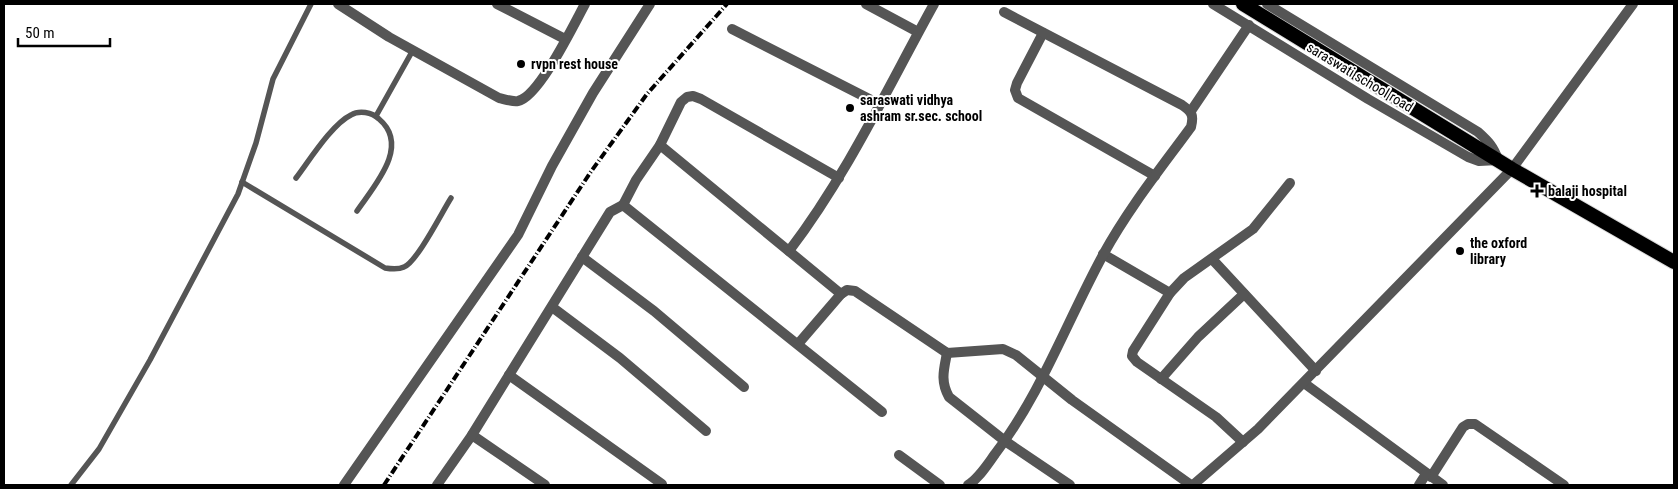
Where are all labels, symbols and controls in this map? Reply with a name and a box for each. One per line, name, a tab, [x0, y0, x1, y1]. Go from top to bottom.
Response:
scale bar	[18, 15, 110, 47]
text: 50 m	[25, 24, 55, 42]
street label: saraswati school road	[1304, 39, 1416, 115]
place label: rvpn rest house	[531, 56, 618, 72]
marker: rvpn rest house	[515, 58, 527, 70]
place label: saraswati vidhya ashram sr.sec. school	[860, 92, 982, 124]
marker: saraswati vidhya ashram sr.sec. school	[844, 102, 856, 114]
place label: balaji hospital	[1548, 183, 1627, 199]
marker: balaji hospital	[1530, 184, 1544, 198]
place label: the oxford library	[1470, 235, 1527, 267]
marker: the oxford library	[1454, 245, 1466, 257]

